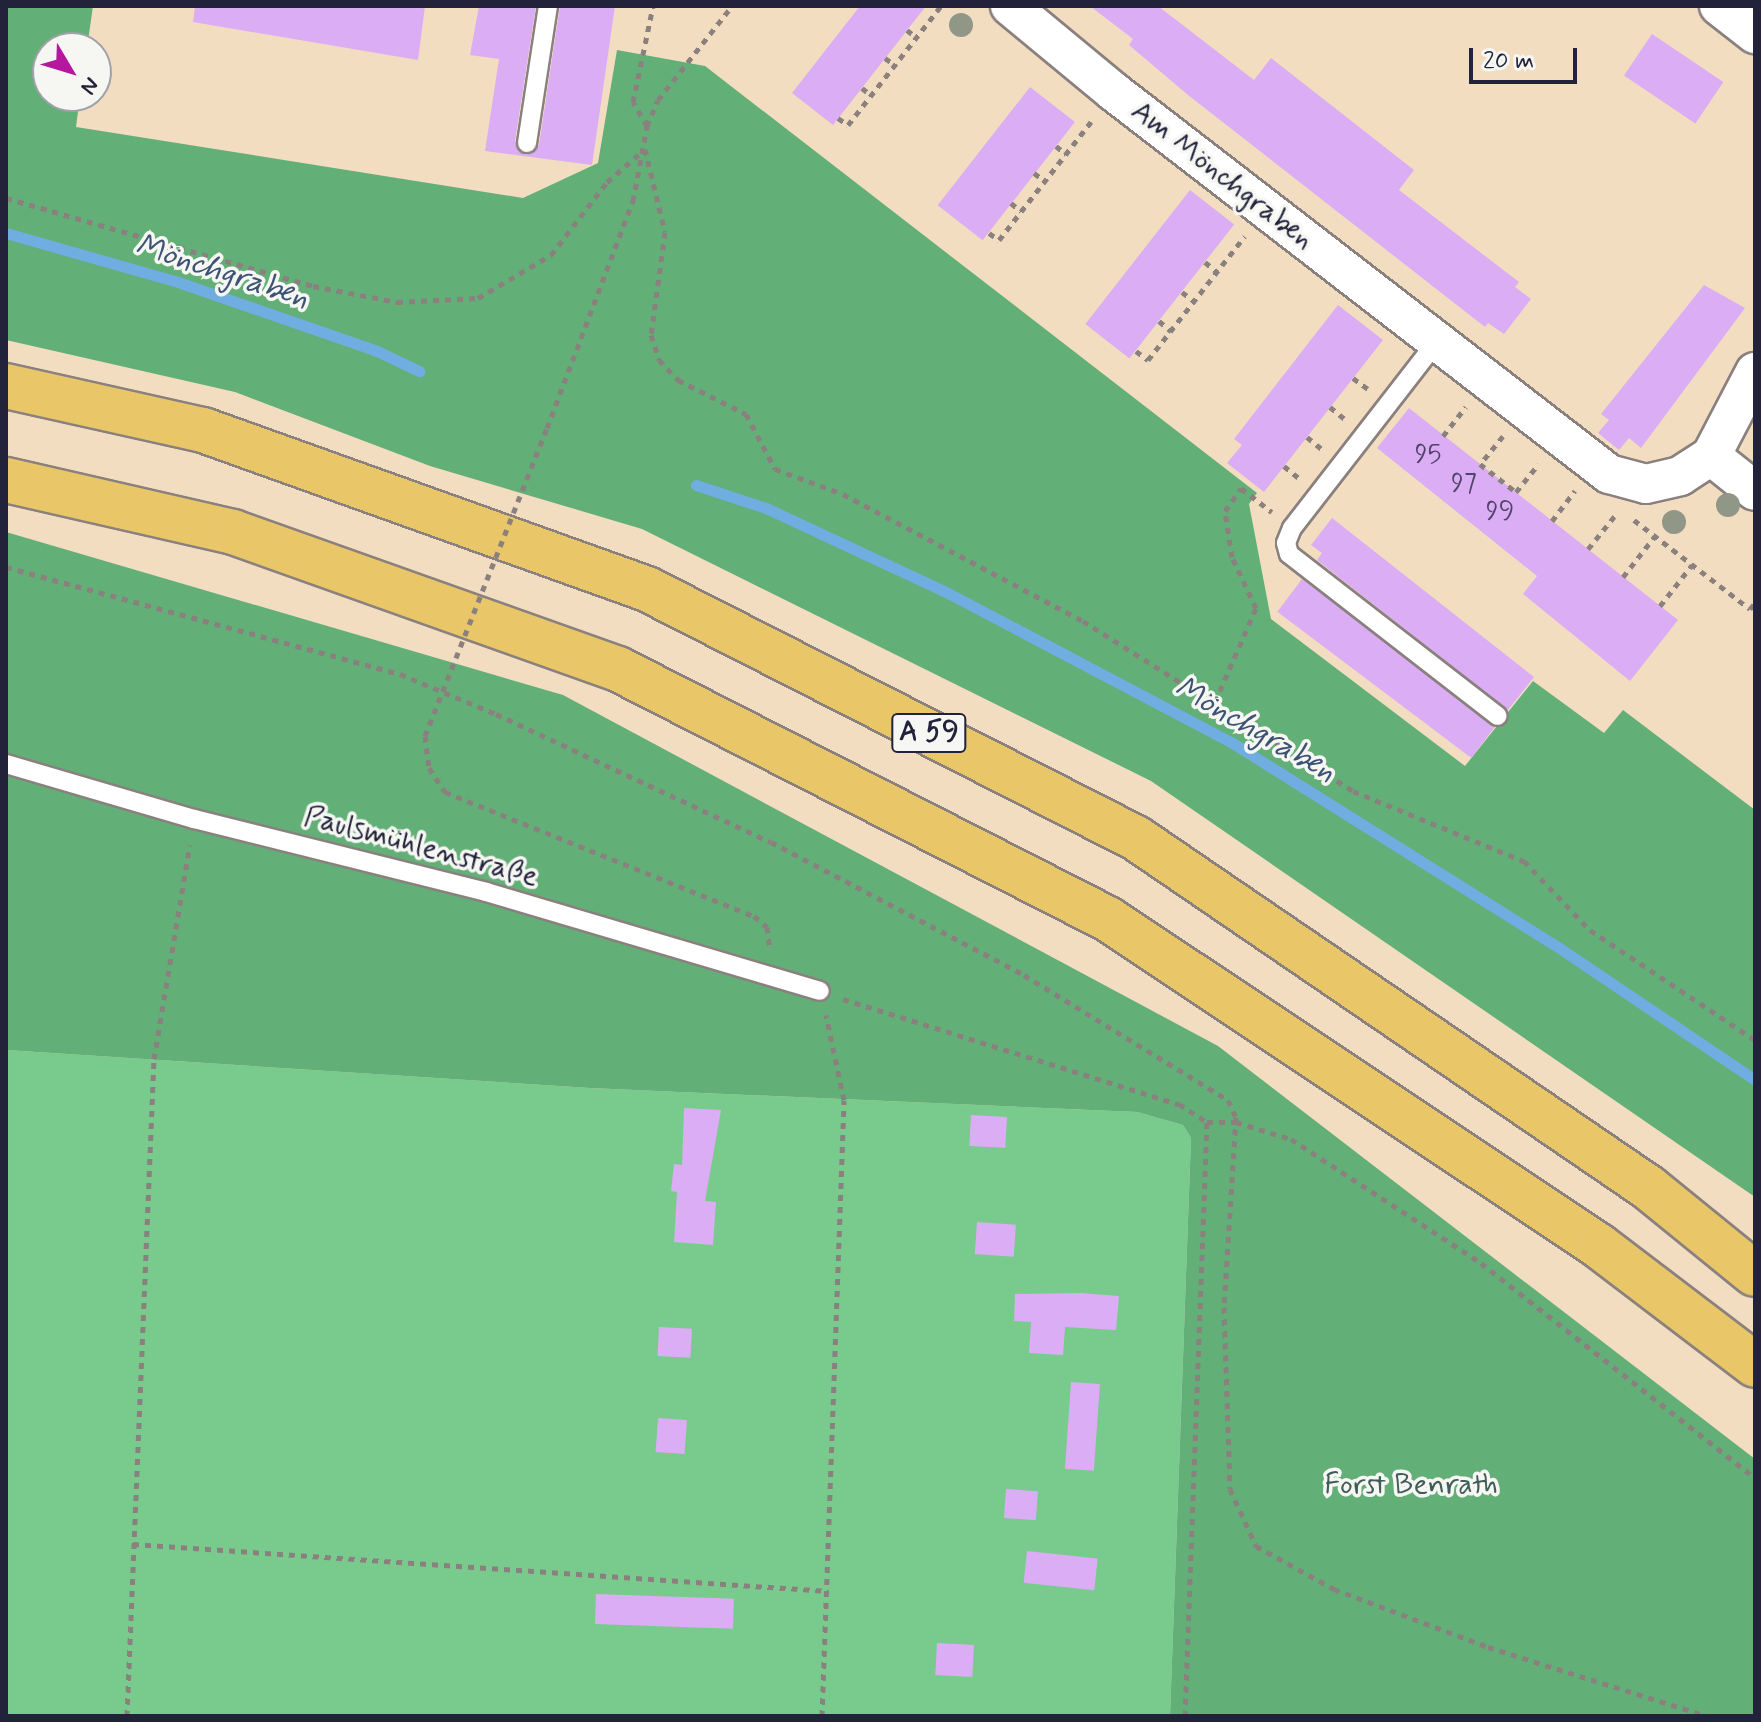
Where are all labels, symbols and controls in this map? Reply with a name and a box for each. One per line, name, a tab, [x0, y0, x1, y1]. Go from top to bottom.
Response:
north arrow	[32, 32, 112, 112]
scale bar	[1473, 32, 1581, 82]
text: 20 m	[1483, 46, 1534, 77]
text: N	[74, 71, 105, 100]
street label: Am Mönchgraben	[1124, 94, 1320, 258]
water label: Mönchgraben	[131, 226, 313, 318]
house number: 95	[1415, 440, 1441, 472]
house number: 97	[1451, 469, 1477, 501]
house number: 99	[1486, 497, 1514, 529]
water label: Mönchgraben	[1168, 668, 1342, 792]
road number: A 59	[891, 709, 967, 757]
street label: Paulsmühlenstraße	[300, 798, 542, 896]
park label: Forst Benrath	[1324, 1467, 1498, 1503]

